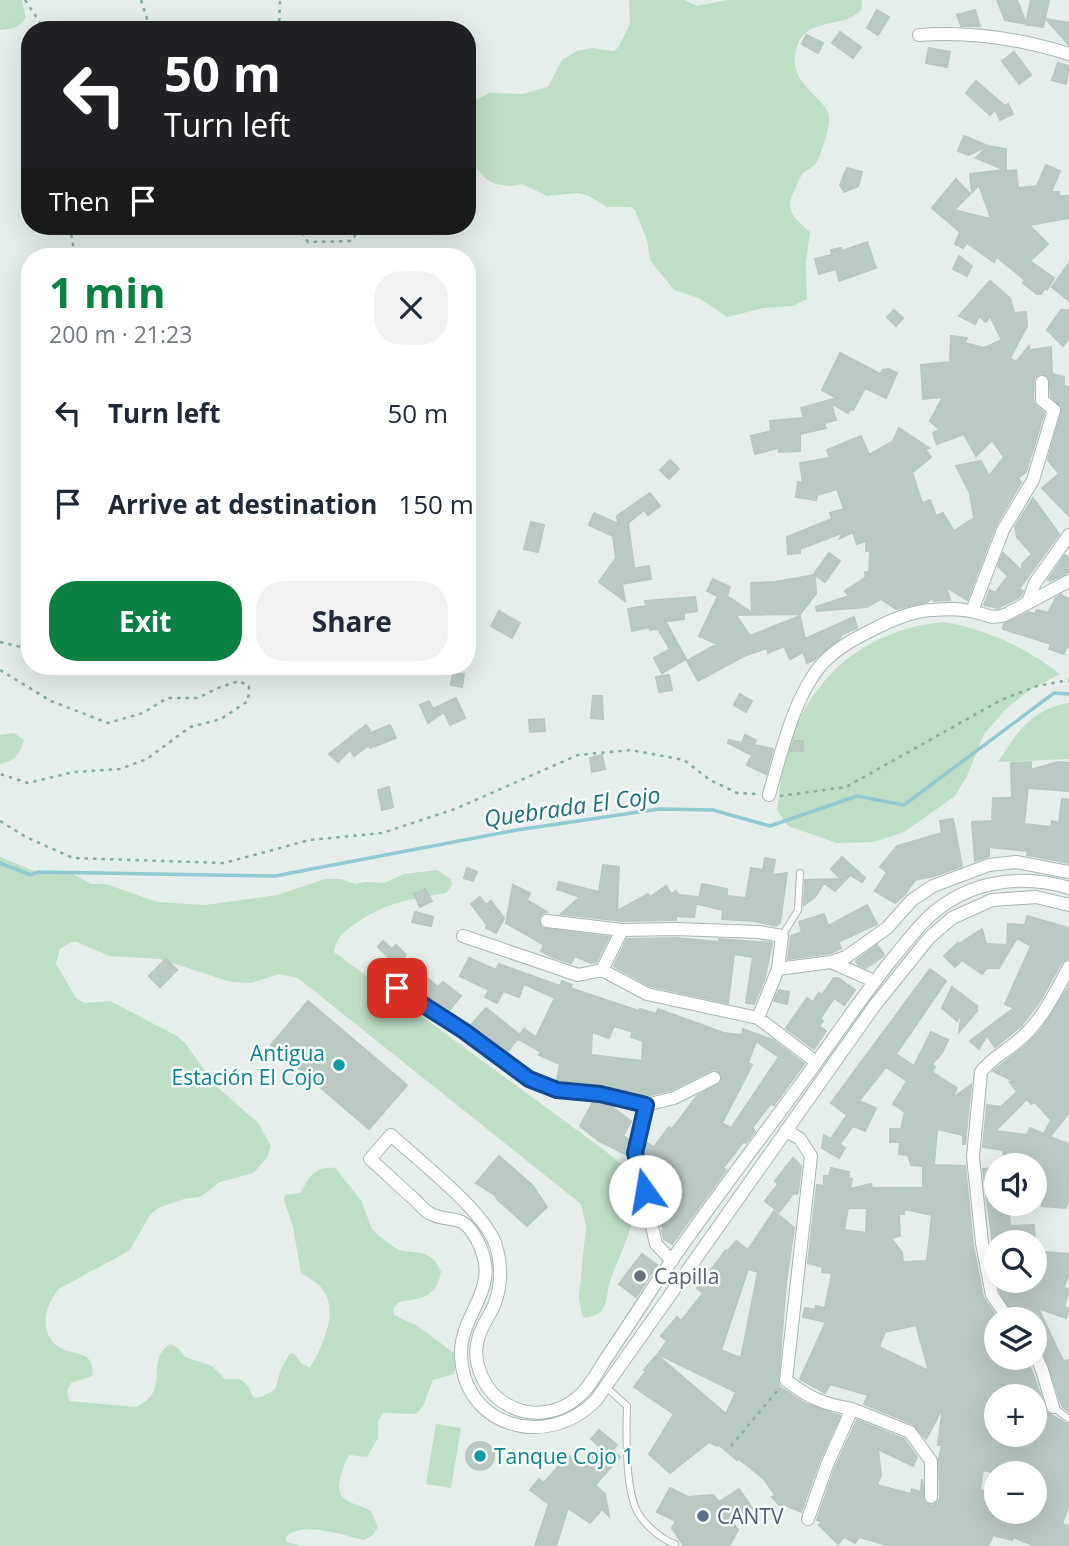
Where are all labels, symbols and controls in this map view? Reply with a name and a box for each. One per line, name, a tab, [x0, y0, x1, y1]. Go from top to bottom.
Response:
text: 50 m	[164, 40, 281, 106]
icon: left	[49, 49, 140, 140]
text: Turn left	[164, 103, 290, 146]
icon: arrive	[124, 182, 162, 220]
text: Then	[49, 183, 110, 219]
text: 1 min	[49, 263, 166, 320]
button: close	[374, 271, 448, 345]
text: 200 m · 21:23	[49, 318, 192, 350]
icon: left	[49, 394, 87, 432]
text: Turn left	[108, 395, 220, 431]
text: 50 m	[387, 395, 448, 431]
icon: arrive	[49, 485, 87, 523]
text: Arrive at destination	[108, 486, 377, 522]
text: 150 m	[398, 486, 474, 522]
button: Exit	[49, 581, 242, 661]
button: Share	[256, 581, 448, 661]
water label: Quebrada El Cojo	[482, 778, 662, 834]
pin	[367, 958, 427, 1018]
icon: arrive	[378, 969, 416, 1007]
place label: Antigua Estación El Cojo	[172, 1039, 325, 1091]
marker: Antigua Estación El Cojo	[331, 1057, 347, 1073]
map controls	[984, 1153, 1047, 1524]
button: sound	[984, 1153, 1047, 1216]
position arrow	[608, 1154, 682, 1228]
button: search	[984, 1230, 1047, 1293]
place label: Capilla	[654, 1262, 719, 1290]
marker: Capilla	[632, 1268, 648, 1284]
button: layers	[984, 1307, 1047, 1370]
button: +	[984, 1384, 1047, 1447]
place label: Tanque Cojo 1	[494, 1442, 634, 1470]
marker: Tanque Cojo 1	[472, 1448, 488, 1464]
button: −	[984, 1461, 1047, 1524]
place label: CANTV	[717, 1502, 784, 1530]
marker: CANTV	[695, 1508, 711, 1524]

